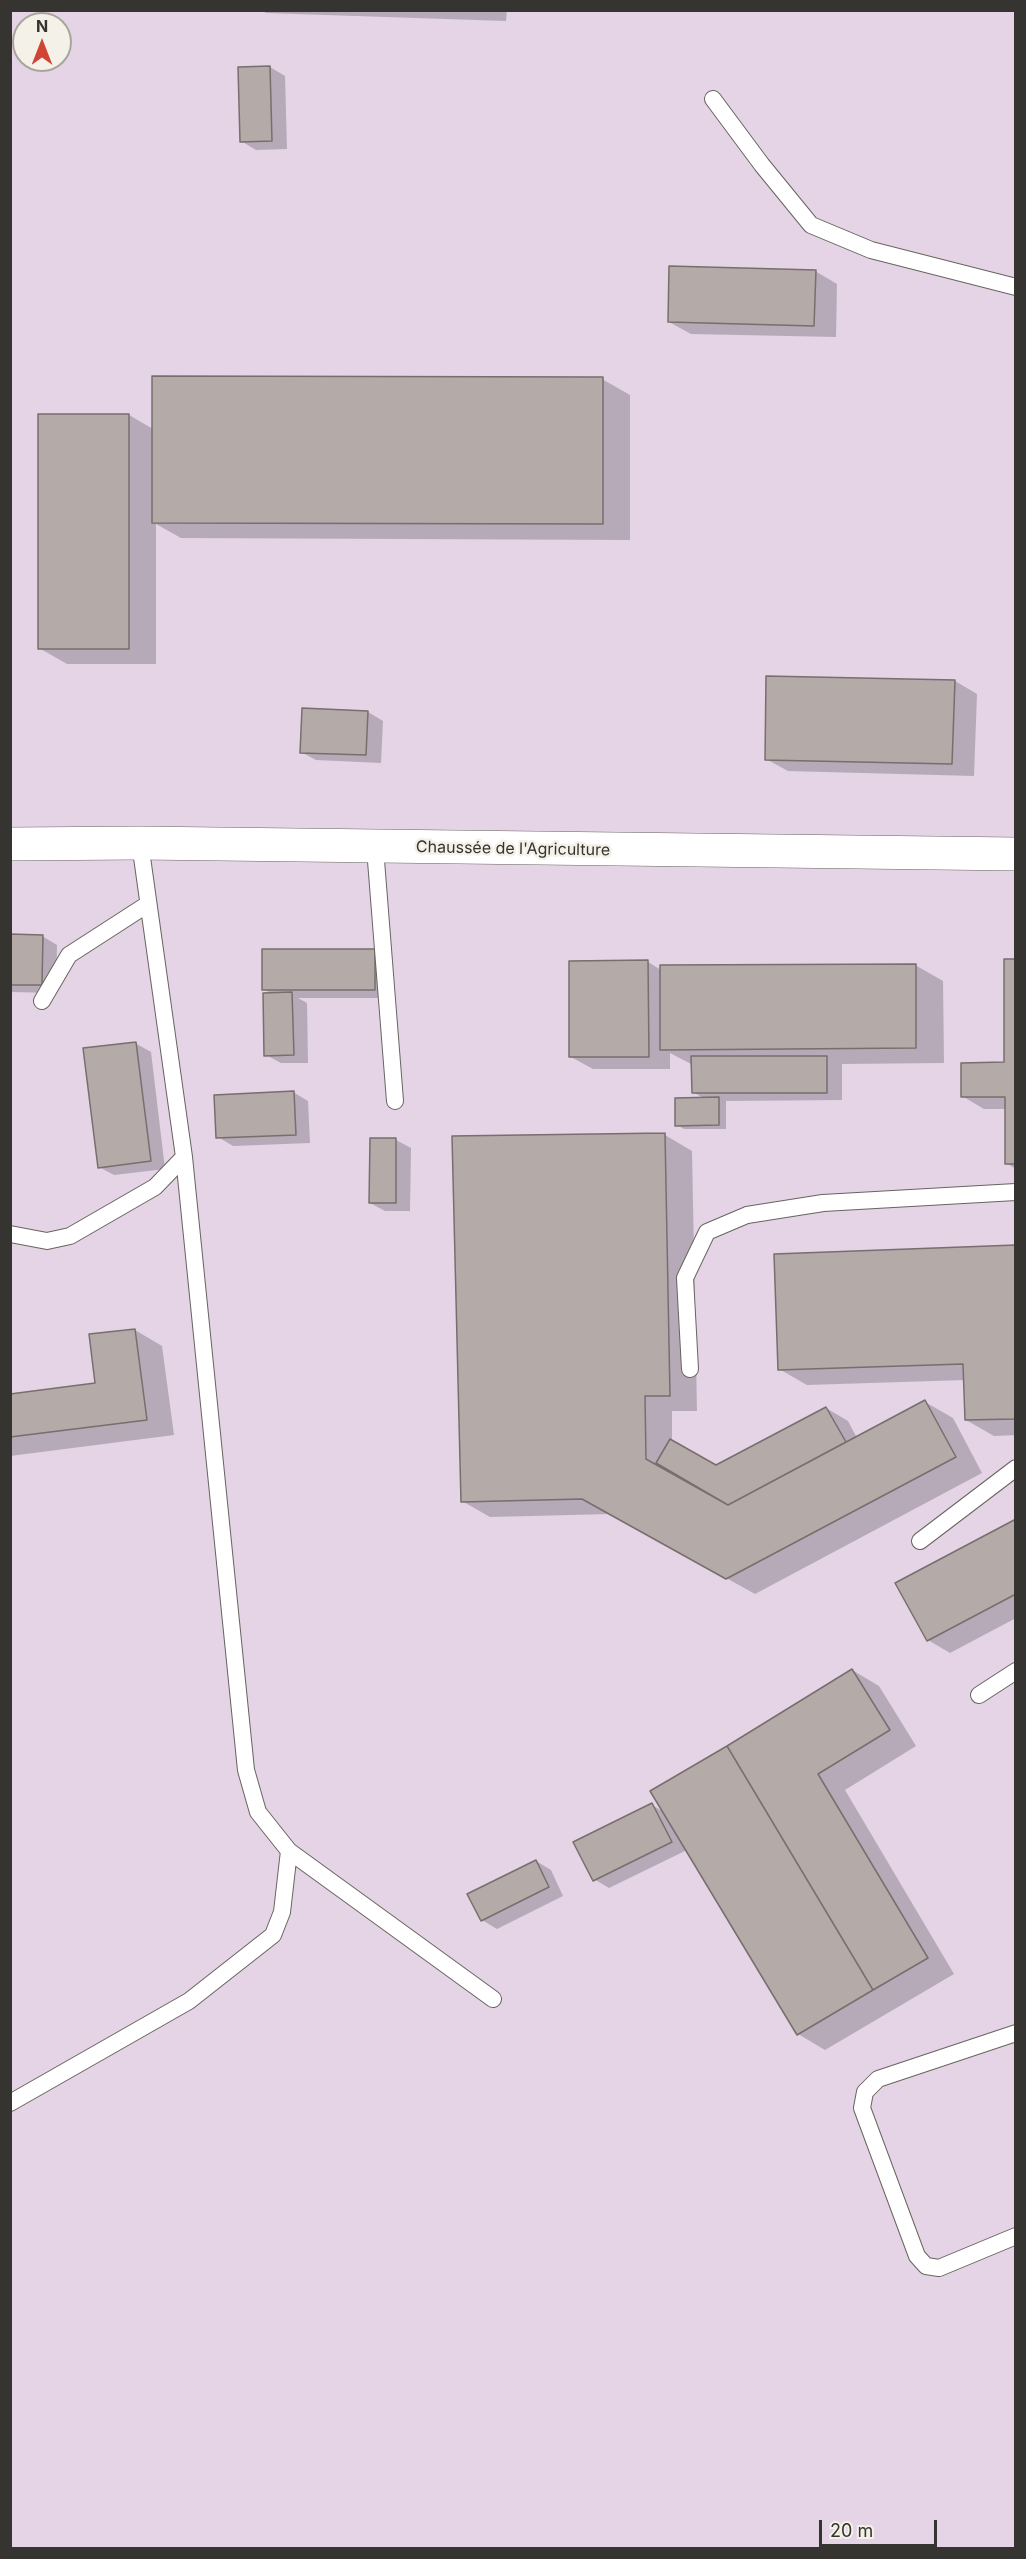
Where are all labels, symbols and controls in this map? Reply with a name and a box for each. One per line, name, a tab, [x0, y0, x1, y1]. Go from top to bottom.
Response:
north arrow	[12, 12, 72, 72]
text: N	[36, 16, 48, 36]
street label: Chaussée de l'Agriculture	[416, 838, 610, 860]
scale bar	[822, 2508, 940, 2546]
text: 20 m	[830, 2520, 873, 2541]

